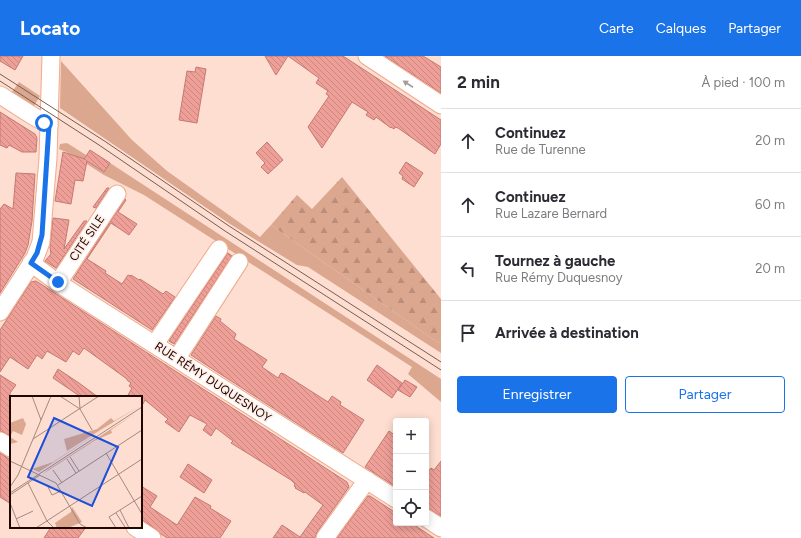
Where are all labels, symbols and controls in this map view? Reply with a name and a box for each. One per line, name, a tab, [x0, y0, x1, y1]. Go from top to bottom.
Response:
text: Locato	[20, 17, 80, 40]
text: Carte	[599, 20, 634, 37]
text: Calques	[656, 20, 706, 37]
text: Partager	[728, 20, 781, 37]
text: 2 min	[457, 72, 500, 92]
text: À pied · 100 m	[702, 75, 785, 90]
one-way arrow	[403, 80, 414, 87]
route start	[35, 114, 53, 132]
text: Continuez	[495, 124, 566, 142]
icon: ahead	[457, 130, 479, 152]
text: 20 m	[755, 133, 785, 148]
text: Rue de Turenne	[495, 142, 586, 157]
text: Continuez	[495, 188, 566, 206]
icon: ahead	[457, 194, 479, 216]
text: 60 m	[755, 197, 785, 212]
text: Rue Lazare Bernard	[495, 206, 607, 221]
street label: CITÉ SILE	[67, 212, 107, 264]
text: Tournez à gauche	[495, 252, 615, 270]
icon: left	[457, 258, 479, 280]
text: 20 m	[755, 261, 785, 276]
text: Rue Rémy Duquesnoy	[495, 270, 623, 285]
route end	[49, 273, 67, 291]
icon: arrive	[457, 322, 479, 344]
text: Arrivée à destination	[495, 324, 639, 342]
street label: RUE RÉMY DUQUESNOY	[152, 339, 274, 425]
button: Enregistrer	[457, 376, 617, 413]
button: Partager	[625, 376, 785, 413]
inset map	[10, 396, 142, 528]
map controls	[393, 418, 429, 526]
button: +	[393, 418, 429, 454]
button: −	[393, 454, 429, 490]
button: locate	[393, 490, 429, 526]

